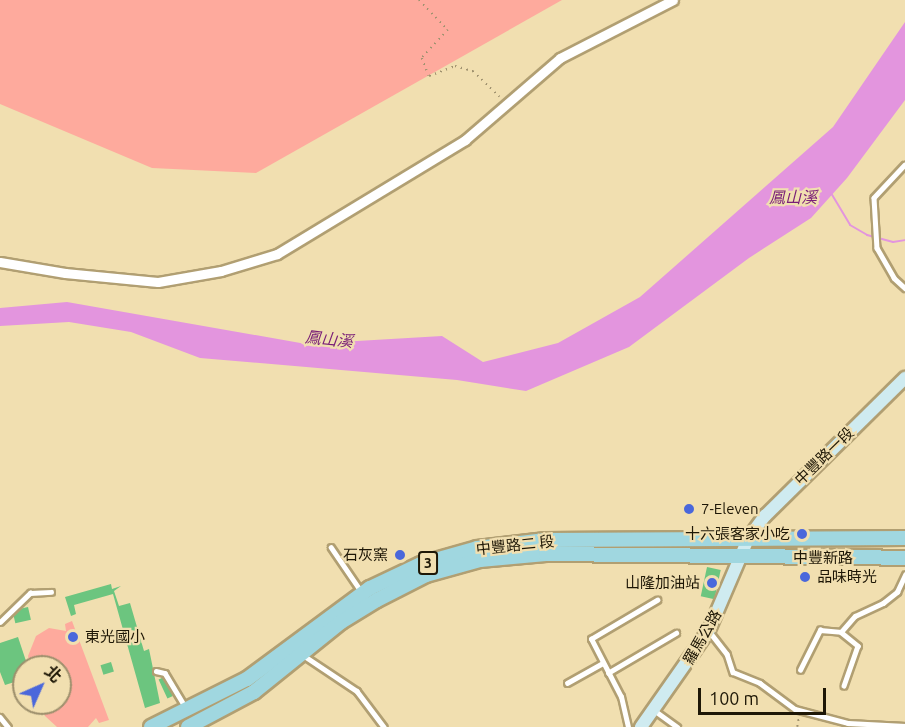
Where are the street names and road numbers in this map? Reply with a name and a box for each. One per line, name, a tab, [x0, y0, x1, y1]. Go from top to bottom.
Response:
street label: 中豐路一段	[791, 423, 857, 489]
street label: 中豐路二 段	[475, 532, 555, 558]
street label: 中豐新路	[793, 549, 853, 567]
road number: 3	[418, 552, 438, 574]
street label: 羅馬公路	[679, 607, 725, 667]

